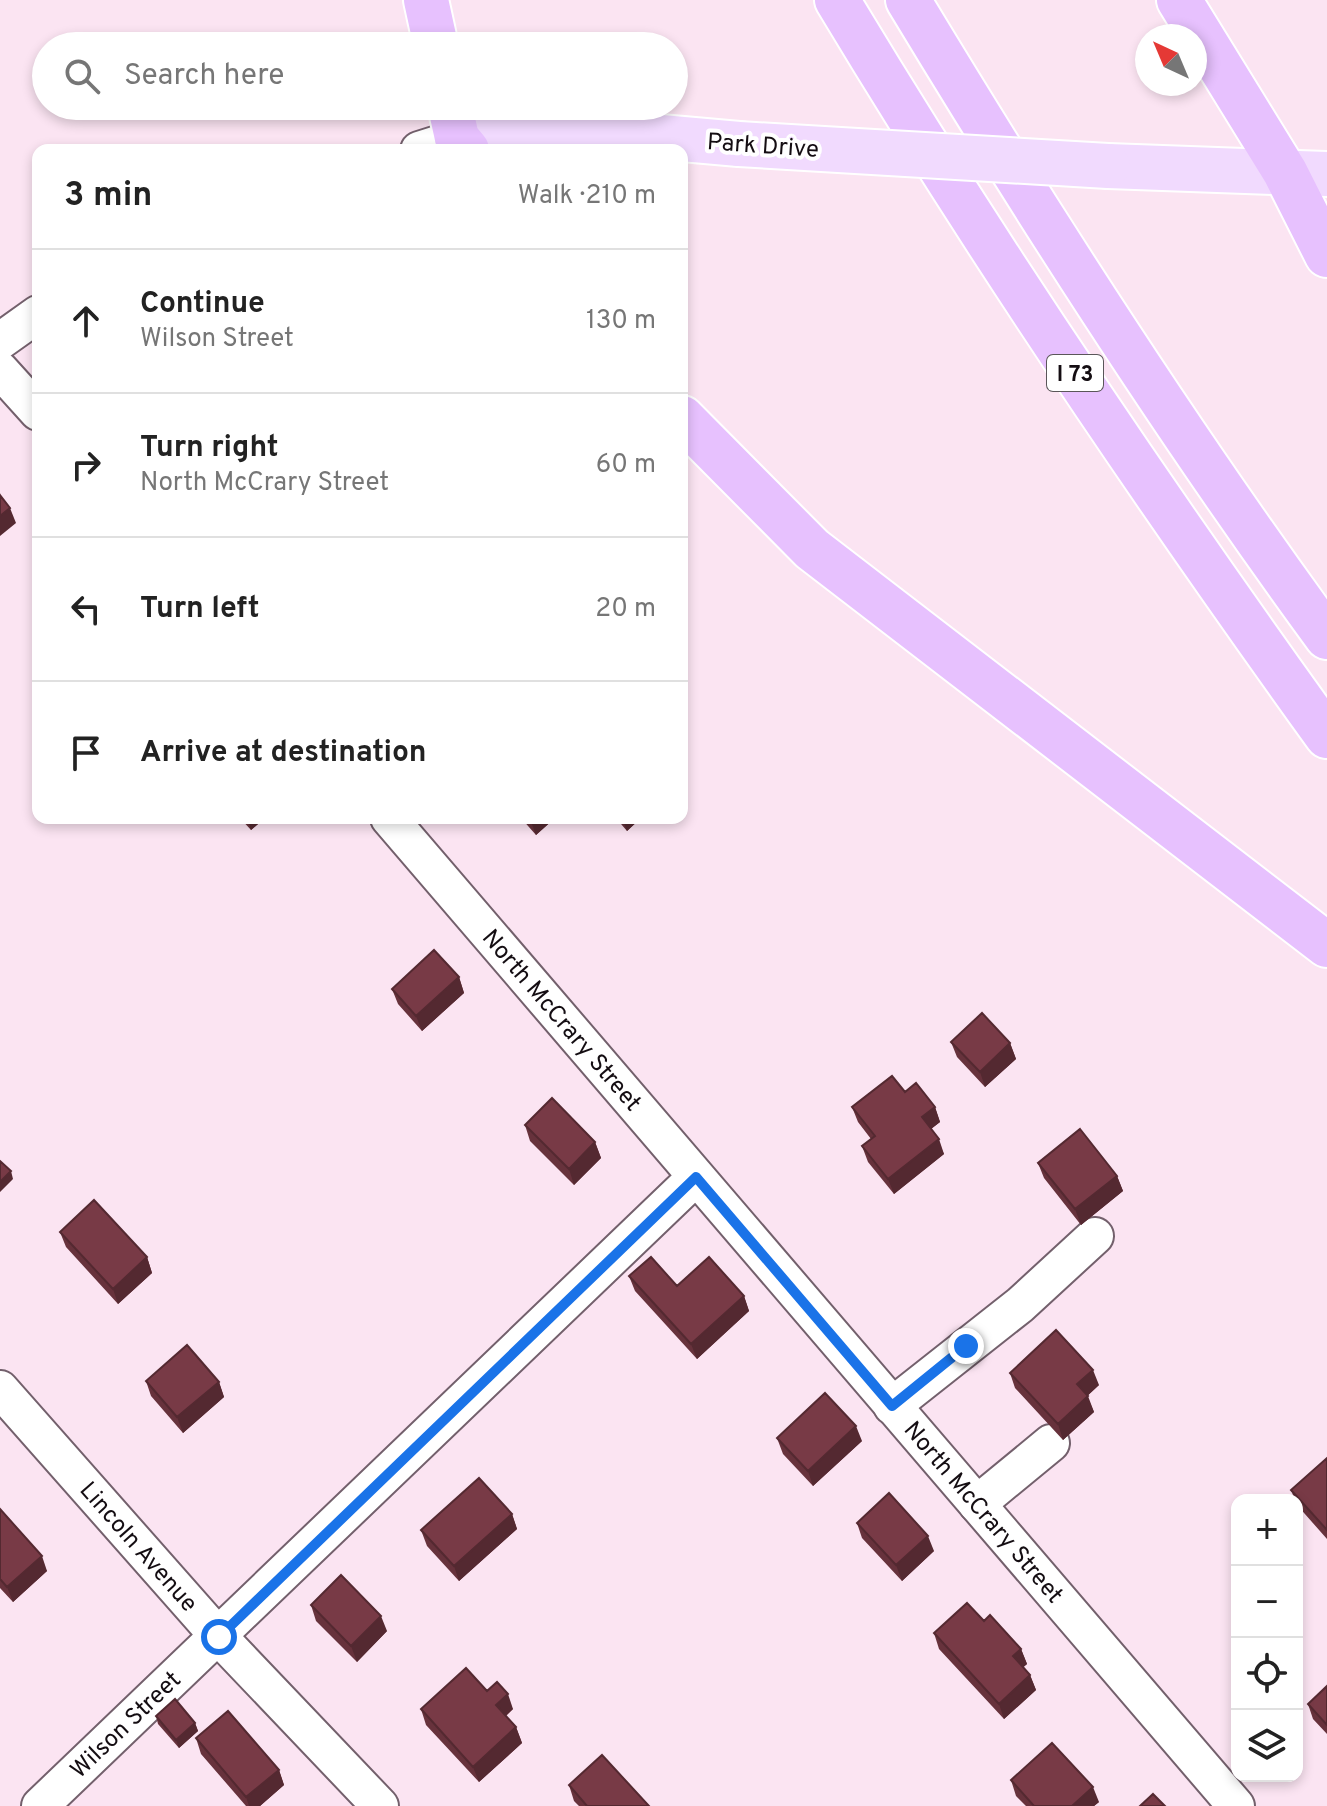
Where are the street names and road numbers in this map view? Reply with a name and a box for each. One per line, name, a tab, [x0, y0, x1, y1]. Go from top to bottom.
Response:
street label: Park Drive	[706, 128, 820, 166]
road number: I 73	[1047, 355, 1103, 391]
street label: North McCrary Street	[474, 924, 647, 1118]
street label: North McCrary Street	[896, 1416, 1069, 1610]
street label: Lincoln Avenue	[72, 1476, 203, 1619]
street label: Wilson Street	[65, 1666, 188, 1786]

